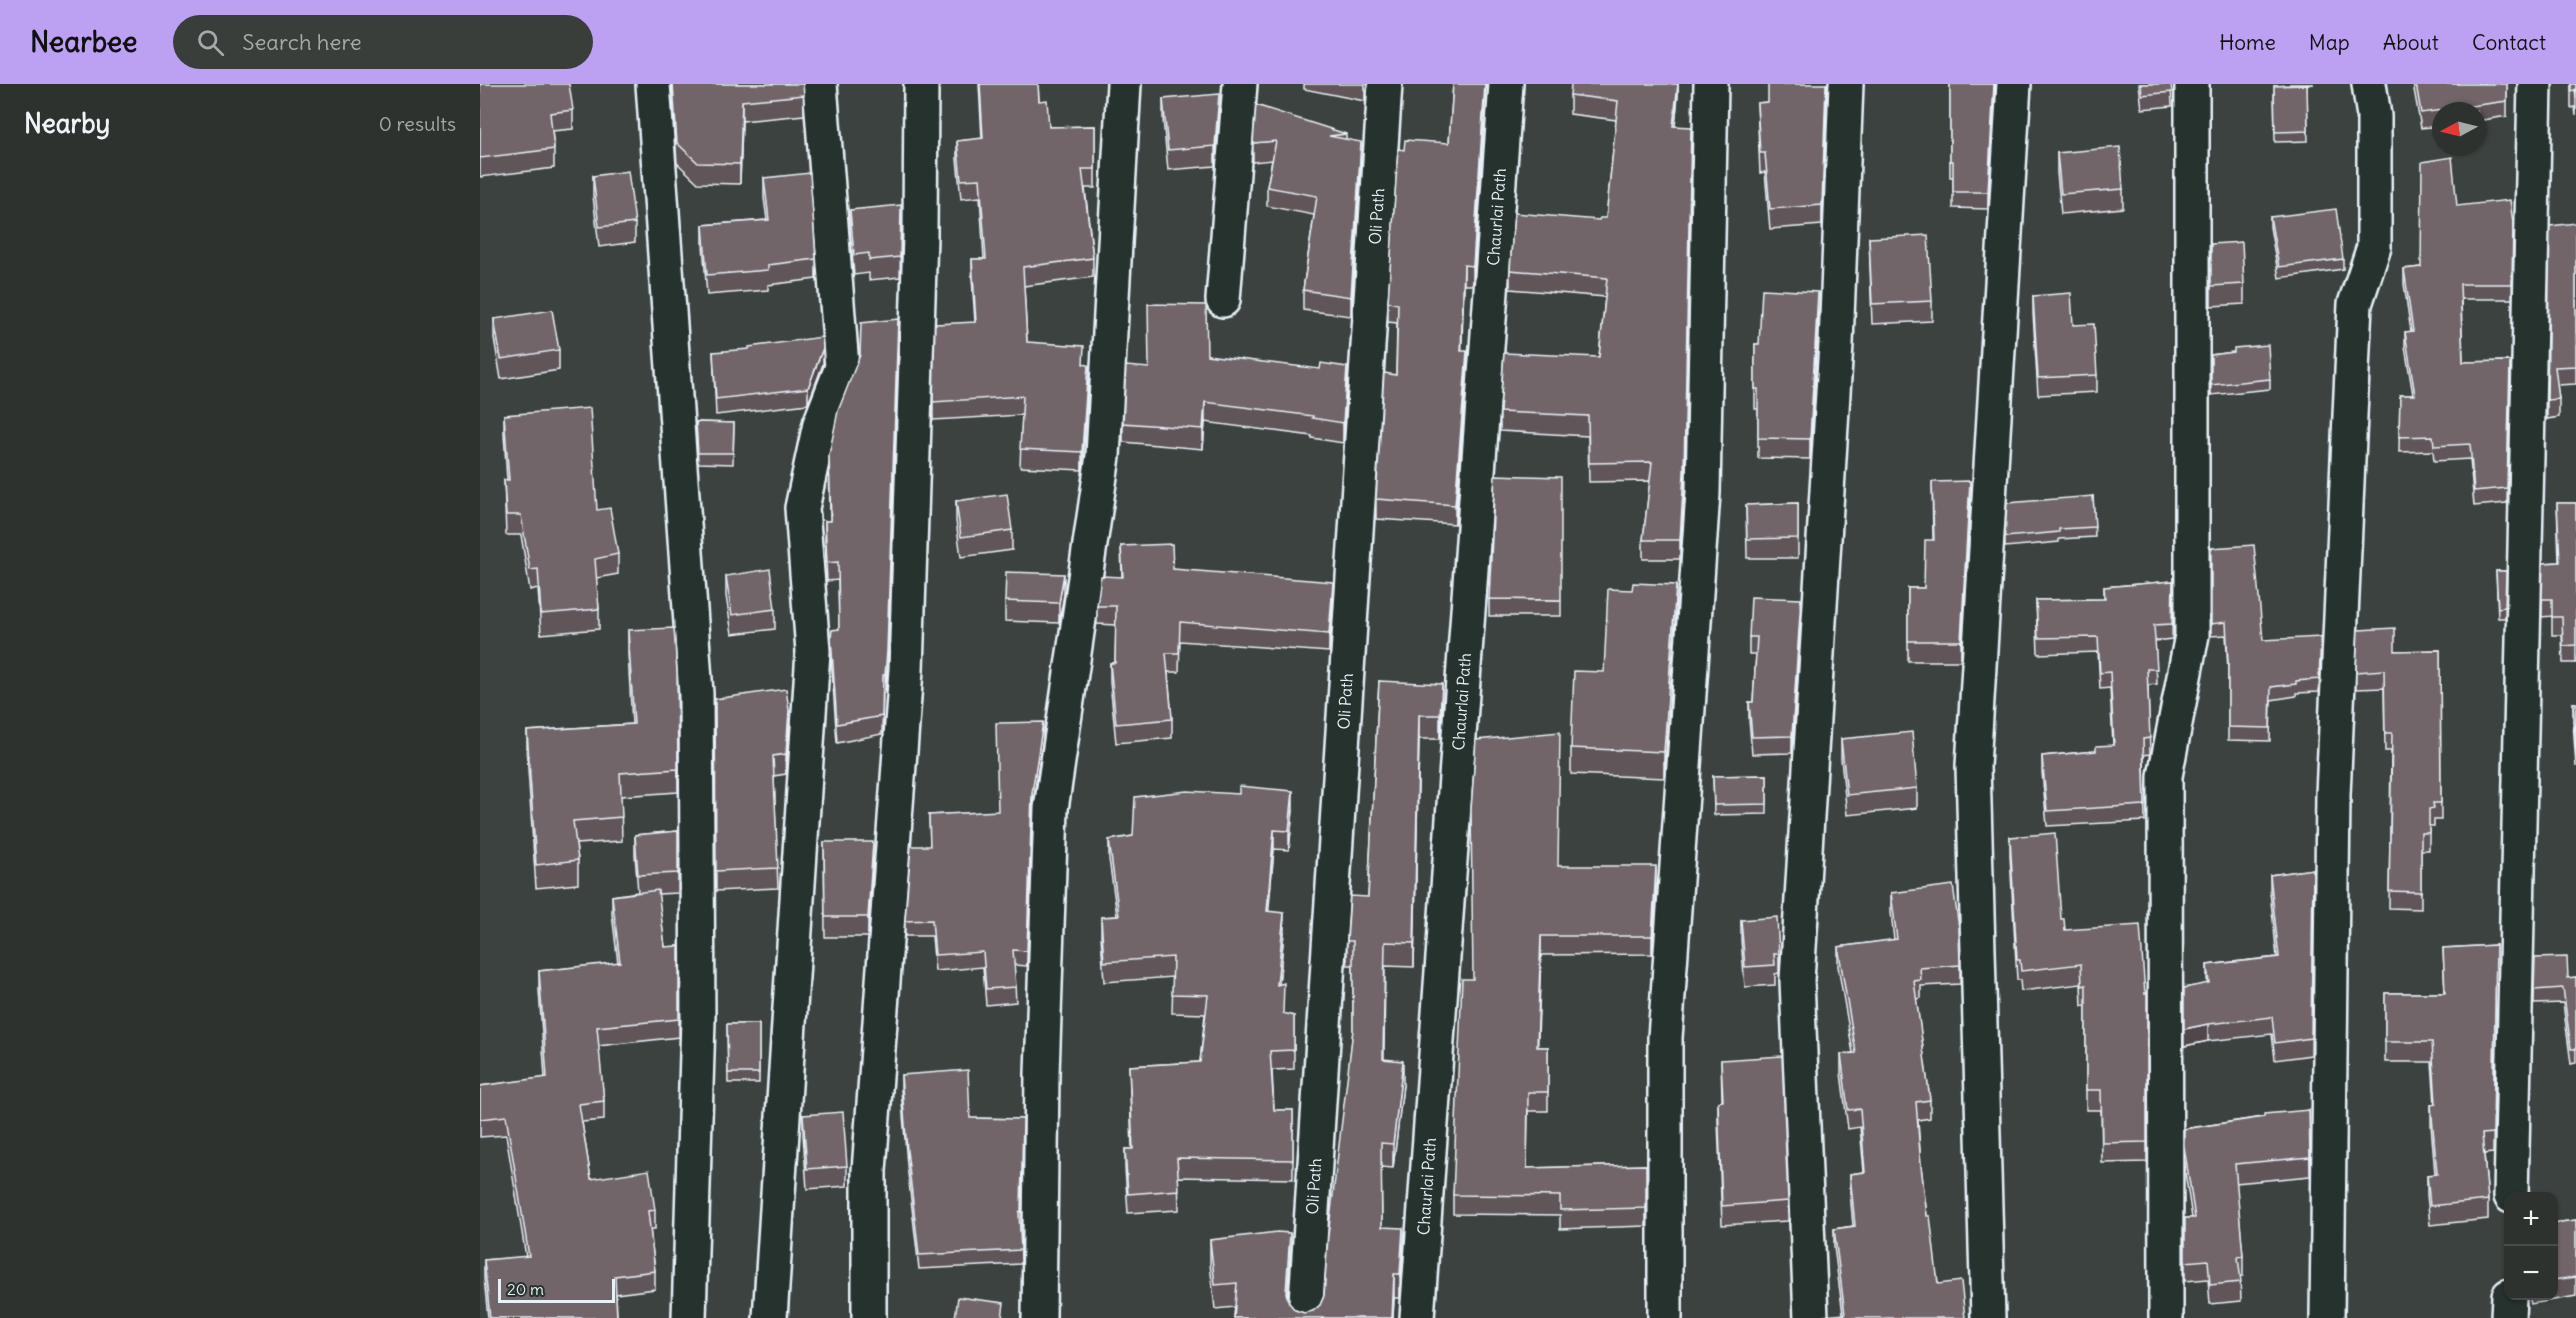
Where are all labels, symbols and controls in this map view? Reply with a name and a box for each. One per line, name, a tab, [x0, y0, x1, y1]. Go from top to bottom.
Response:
search box	[173, 15, 593, 69]
text: Nearbee	[30, 24, 137, 60]
icon: search	[194, 26, 227, 59]
text: Search here	[242, 28, 362, 56]
text: Home	[2219, 29, 2276, 56]
text: Map	[2309, 29, 2350, 56]
text: About	[2383, 29, 2439, 56]
text: Contact	[2472, 29, 2546, 56]
north arrow	[2432, 102, 2486, 156]
text: Nearby	[24, 107, 110, 140]
text: 0 results	[379, 111, 456, 136]
street label: Chaurlai Path	[1483, 167, 1510, 266]
street label: Oli Path	[1365, 188, 1388, 245]
street label: Chaurlai Path	[1448, 652, 1475, 751]
street label: Oli Path	[1333, 673, 1357, 730]
street label: Chaurlai Path	[1413, 1137, 1440, 1236]
street label: Oli Path	[1302, 1157, 1325, 1215]
map controls	[2504, 1192, 2558, 1300]
button: +	[2504, 1192, 2558, 1246]
button: −	[2504, 1246, 2558, 1300]
scale bar	[498, 1276, 615, 1304]
text: 20 m	[507, 1279, 544, 1299]

